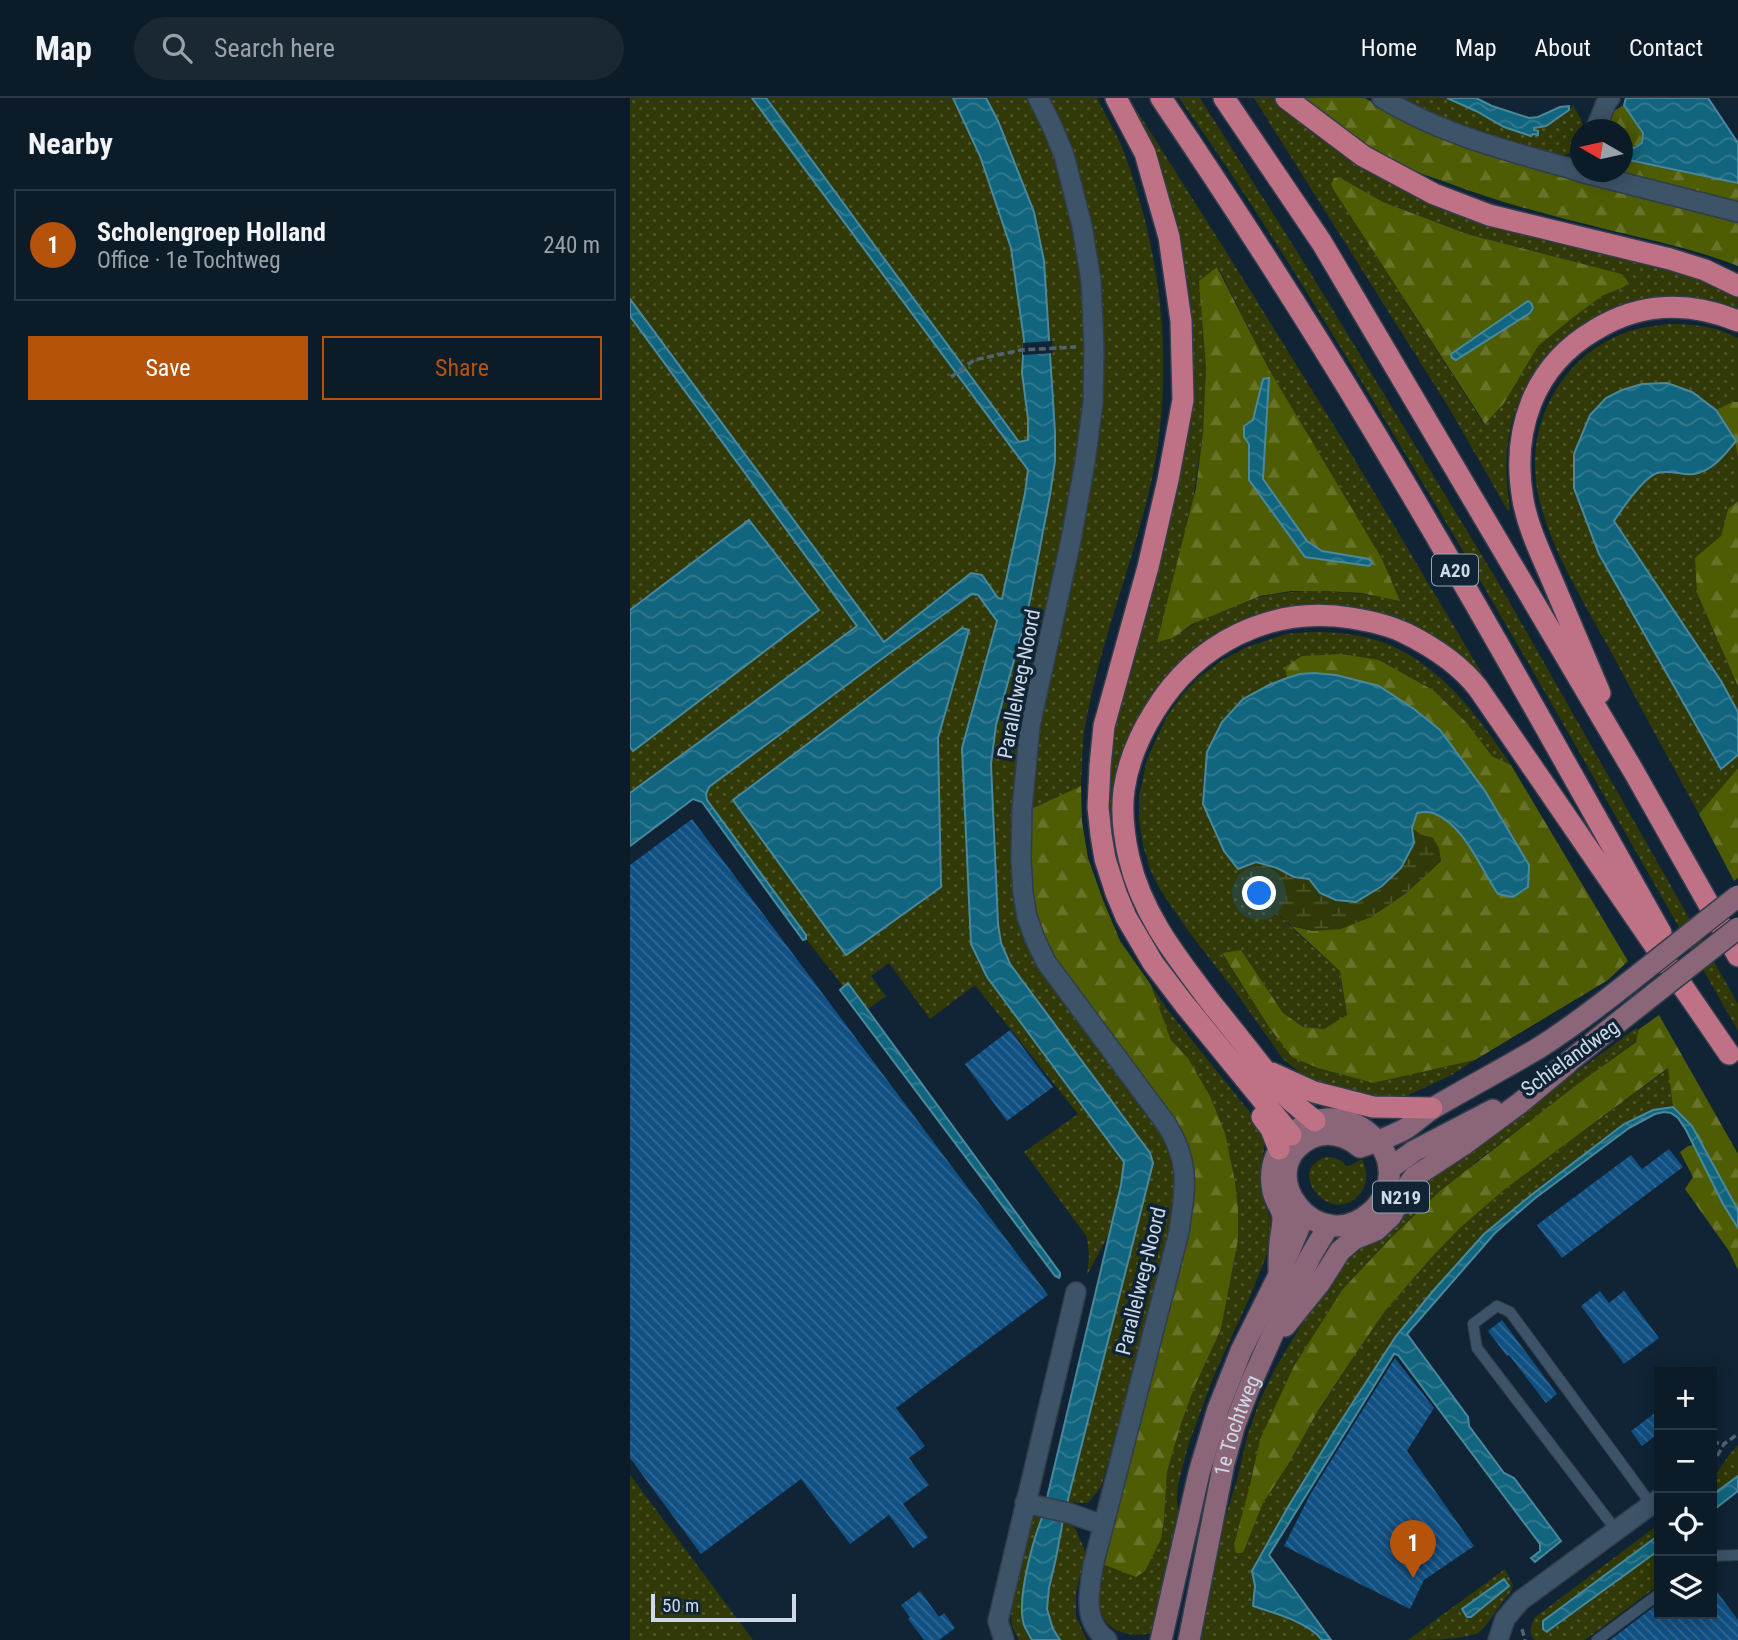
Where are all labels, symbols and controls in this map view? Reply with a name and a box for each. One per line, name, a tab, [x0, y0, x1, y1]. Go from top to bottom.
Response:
search box	[134, 17, 624, 80]
text: Map	[35, 29, 92, 68]
icon: search	[158, 29, 196, 67]
text: Search here	[214, 33, 335, 63]
text: Home	[1361, 34, 1417, 62]
text: Map	[1455, 34, 1497, 62]
text: About	[1535, 34, 1591, 62]
text: Contact	[1629, 34, 1703, 62]
north arrow	[1570, 119, 1633, 182]
text: Nearby	[28, 126, 113, 161]
text: Scholengroep Holland	[97, 217, 326, 247]
text: 1	[47, 232, 59, 259]
text: 240 m	[543, 232, 600, 259]
text: Office · 1e Tochtweg	[97, 247, 281, 274]
button: Save	[28, 336, 308, 400]
button: Share	[322, 336, 602, 400]
road number: A20	[1432, 555, 1478, 586]
street label: Parallelweg-Noord	[993, 607, 1045, 761]
your location	[1242, 876, 1276, 910]
street label: Schielandweg	[1517, 1015, 1623, 1101]
road number: N219	[1373, 1182, 1429, 1212]
street label: Parallelweg-Noord	[1111, 1204, 1171, 1358]
map controls	[1654, 1367, 1717, 1619]
button: +	[1654, 1367, 1717, 1430]
street label: 1e Tochtweg	[1210, 1371, 1265, 1478]
button: −	[1654, 1430, 1717, 1493]
button: locate	[1654, 1493, 1717, 1556]
pin: 1	[1390, 1520, 1436, 1578]
button: layers	[1654, 1556, 1717, 1619]
scale bar	[651, 1591, 796, 1623]
text: 50 m	[662, 1594, 699, 1617]

